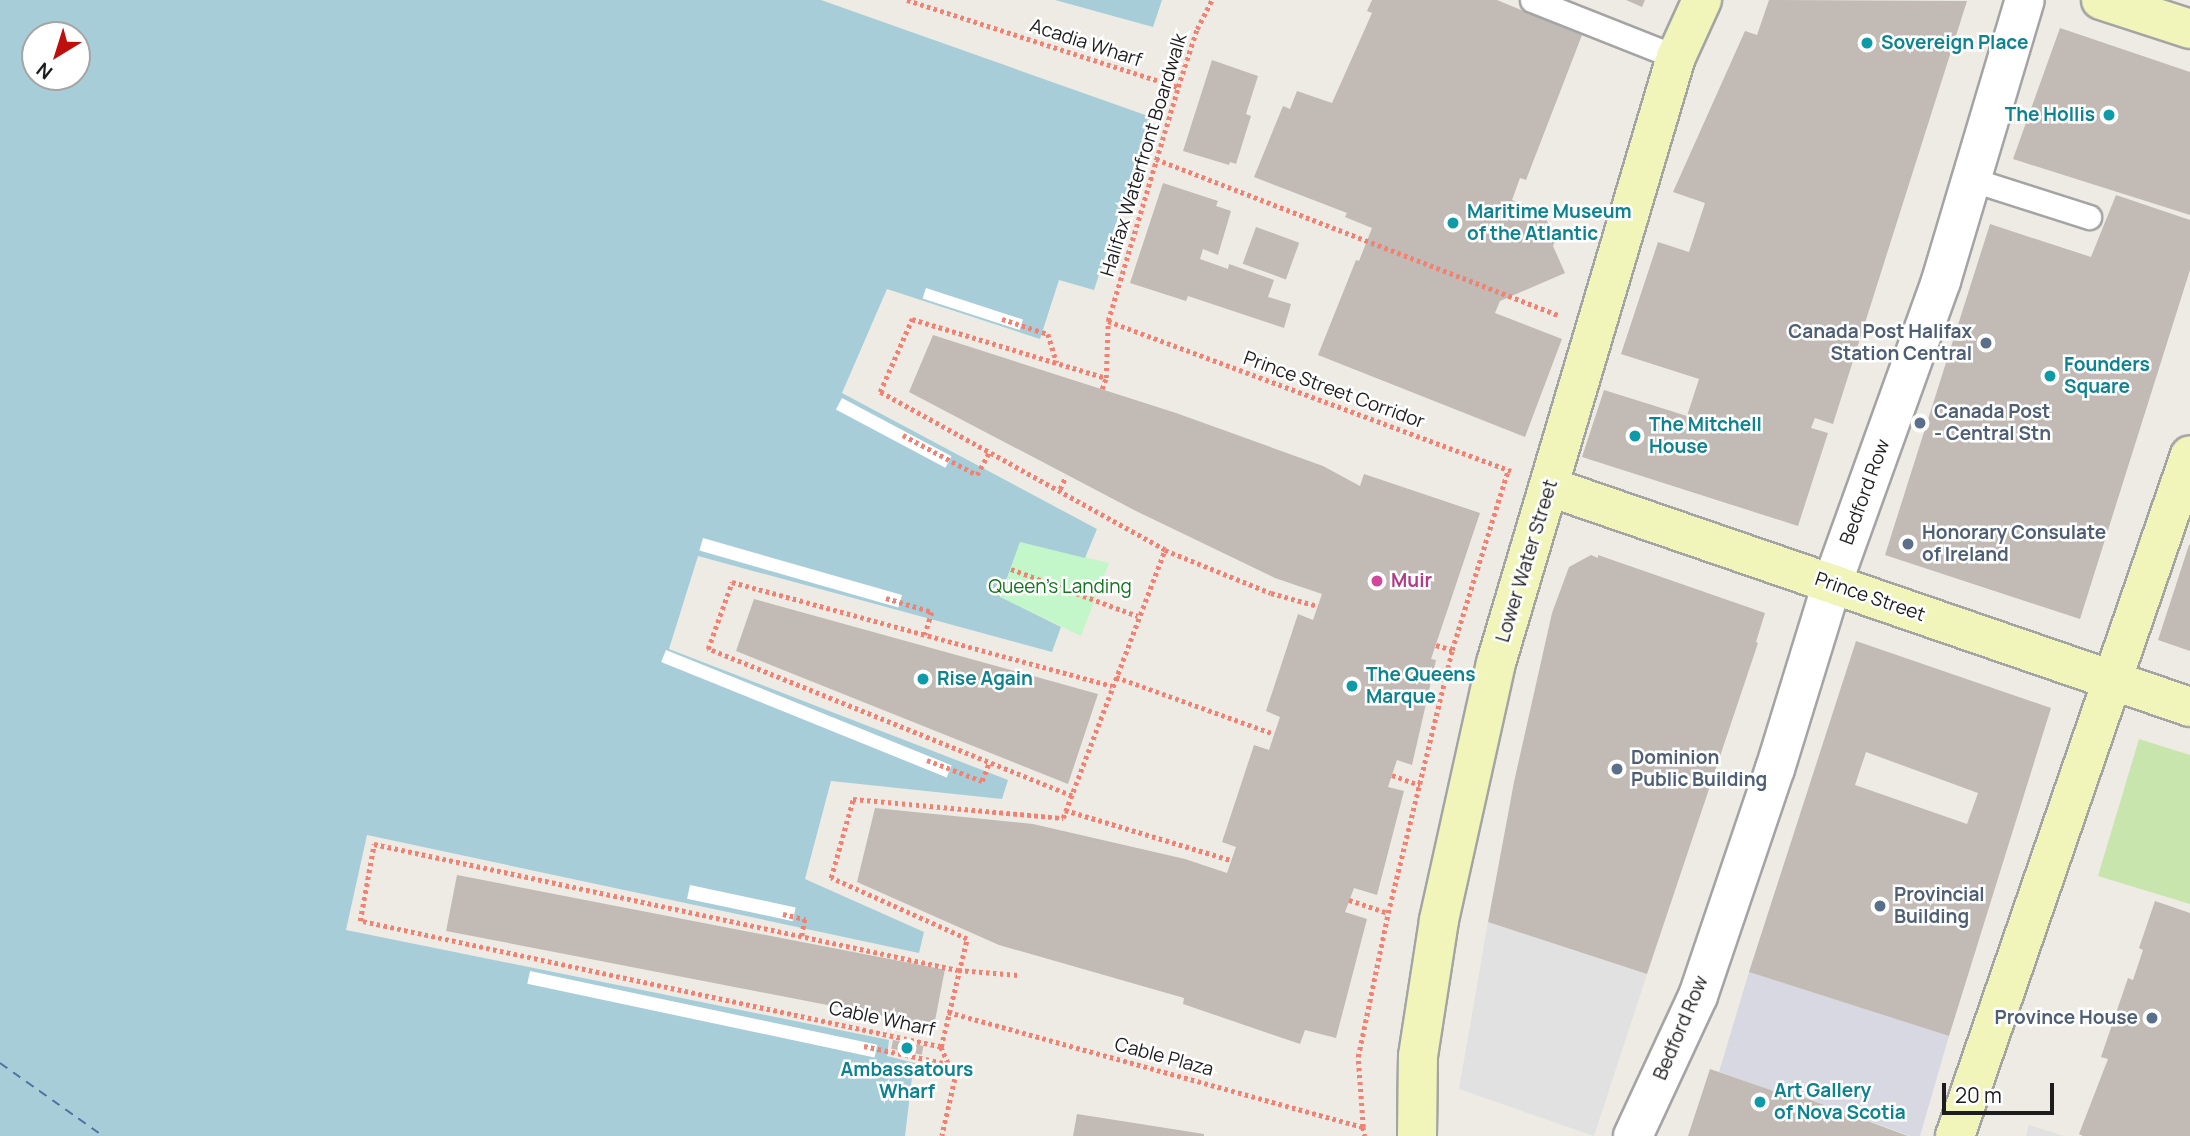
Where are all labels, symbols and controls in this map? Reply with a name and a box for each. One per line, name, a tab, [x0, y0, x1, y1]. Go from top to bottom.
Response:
street label: Acadia Wharf	[1027, 14, 1145, 72]
north arrow	[21, 21, 91, 91]
street label: Halifax Waterfront Boardwalk	[1096, 31, 1192, 279]
place label: Sovereign Place	[1881, 32, 2028, 54]
marker: Sovereign Place	[1859, 35, 1875, 51]
text: N	[31, 57, 58, 85]
place label: The Hollis	[2005, 104, 2095, 126]
marker: The Hollis	[2101, 107, 2117, 123]
place label: Maritime Museum of the Atlantic	[1467, 201, 1632, 245]
marker: Maritime Museum of the Atlantic	[1445, 215, 1461, 231]
place label: Canada Post Halifax Station Central	[1788, 321, 1972, 365]
marker: Canada Post Halifax Station Central	[1978, 335, 1994, 351]
street label: Prince Street Corridor	[1240, 347, 1428, 433]
place label: Founders Square	[2064, 354, 2150, 398]
marker: Founders Square	[2042, 368, 2058, 384]
place label: Canada Post - Central Stn	[1934, 401, 2051, 445]
place label: The Mitchell House	[1649, 414, 1762, 458]
marker: Canada Post - Central Stn	[1912, 415, 1928, 431]
marker: The Mitchell House	[1627, 428, 1643, 444]
street label: Bedford Row	[1835, 436, 1895, 548]
street label: Lower Water Street	[1491, 477, 1563, 645]
place label: Honorary Consulate of Ireland	[1922, 522, 2106, 566]
marker: Honorary Consulate of Ireland	[1900, 536, 1916, 552]
street label: Prince Street	[1812, 568, 1928, 626]
place label: Muir	[1391, 570, 1432, 592]
marker: Muir	[1369, 573, 1385, 589]
park label: Queen's Landing	[988, 576, 1132, 598]
place label: The Queens Marque	[1366, 664, 1476, 708]
place label: Rise Again	[937, 668, 1033, 690]
marker: Rise Again	[915, 671, 931, 687]
marker: The Queens Marque	[1344, 678, 1360, 694]
place label: Dominion Public Building	[1631, 747, 1767, 791]
marker: Dominion Public Building	[1609, 761, 1625, 777]
place label: Provincial Building	[1894, 884, 1985, 928]
marker: Provincial Building	[1872, 898, 1888, 914]
street label: Bedford Row	[1649, 973, 1713, 1083]
street label: Cable Wharf	[827, 997, 937, 1041]
place label: Province House	[1995, 1007, 2138, 1029]
marker: Province House	[2144, 1010, 2160, 1026]
street label: Cable Plaza	[1112, 1033, 1216, 1081]
marker: Ambassatours Wharf	[899, 1040, 915, 1056]
place label: Ambassatours Wharf	[841, 1059, 973, 1103]
scale bar	[1945, 1070, 2057, 1114]
place label: Art Gallery of Nova Scotia	[1774, 1080, 1906, 1124]
text: 20 m	[1955, 1081, 2002, 1109]
marker: Art Gallery of Nova Scotia	[1752, 1094, 1768, 1110]

